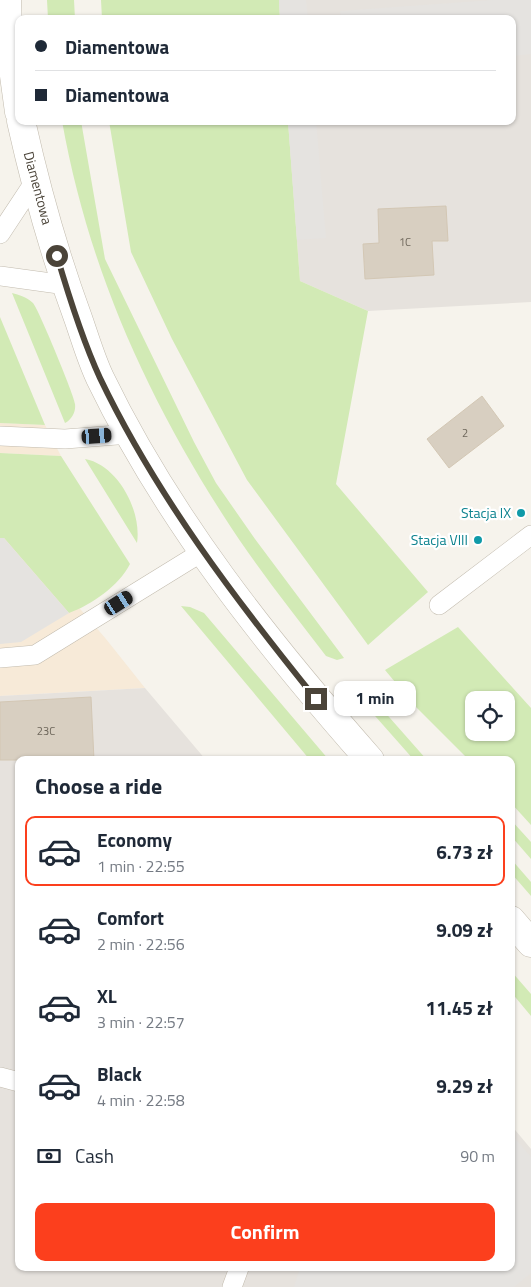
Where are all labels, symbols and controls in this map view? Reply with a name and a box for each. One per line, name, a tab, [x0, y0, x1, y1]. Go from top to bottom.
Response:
text: Diamentowa	[65, 32, 169, 61]
text: Diamentowa	[65, 80, 169, 109]
street label: Diamentowa	[19, 149, 58, 227]
house number: 1C	[399, 234, 411, 250]
route start	[46, 245, 68, 267]
house number: 2	[462, 425, 468, 441]
car	[81, 427, 112, 445]
place label: Stacja IX	[461, 502, 511, 523]
marker: Stacja IX	[515, 507, 527, 519]
place label: Stacja VIII	[411, 529, 468, 550]
marker: Stacja VIII	[472, 534, 484, 546]
car	[102, 589, 135, 617]
callout: 1 min	[334, 682, 416, 716]
text: 1 min	[356, 686, 394, 710]
route end	[305, 688, 327, 710]
map controls	[465, 691, 515, 741]
button: locate	[465, 691, 515, 741]
house number: 23C	[37, 723, 55, 739]
text: Choose a ride	[35, 769, 162, 803]
text: Economy	[97, 825, 172, 854]
icon: car	[37, 829, 82, 874]
text: 6.73 zł	[436, 837, 493, 866]
text: 1 min · 22:55	[97, 854, 185, 878]
text: Comfort	[97, 903, 164, 932]
icon: car	[37, 907, 82, 952]
text: 9.09 zł	[436, 915, 493, 944]
text: 2 min · 22:56	[97, 932, 185, 956]
text: XL	[97, 981, 117, 1010]
icon: car	[37, 985, 82, 1030]
text: 11.45 zł	[426, 993, 493, 1022]
text: 3 min · 22:57	[97, 1010, 185, 1034]
text: Black	[97, 1059, 142, 1088]
icon: car	[37, 1063, 82, 1108]
text: 9.29 zł	[436, 1071, 493, 1100]
text: 4 min · 22:58	[97, 1088, 185, 1112]
text: Cash	[75, 1141, 114, 1170]
icon: cash	[35, 1142, 63, 1170]
text: 90 m	[460, 1144, 495, 1168]
button: Confirm	[35, 1203, 495, 1261]

